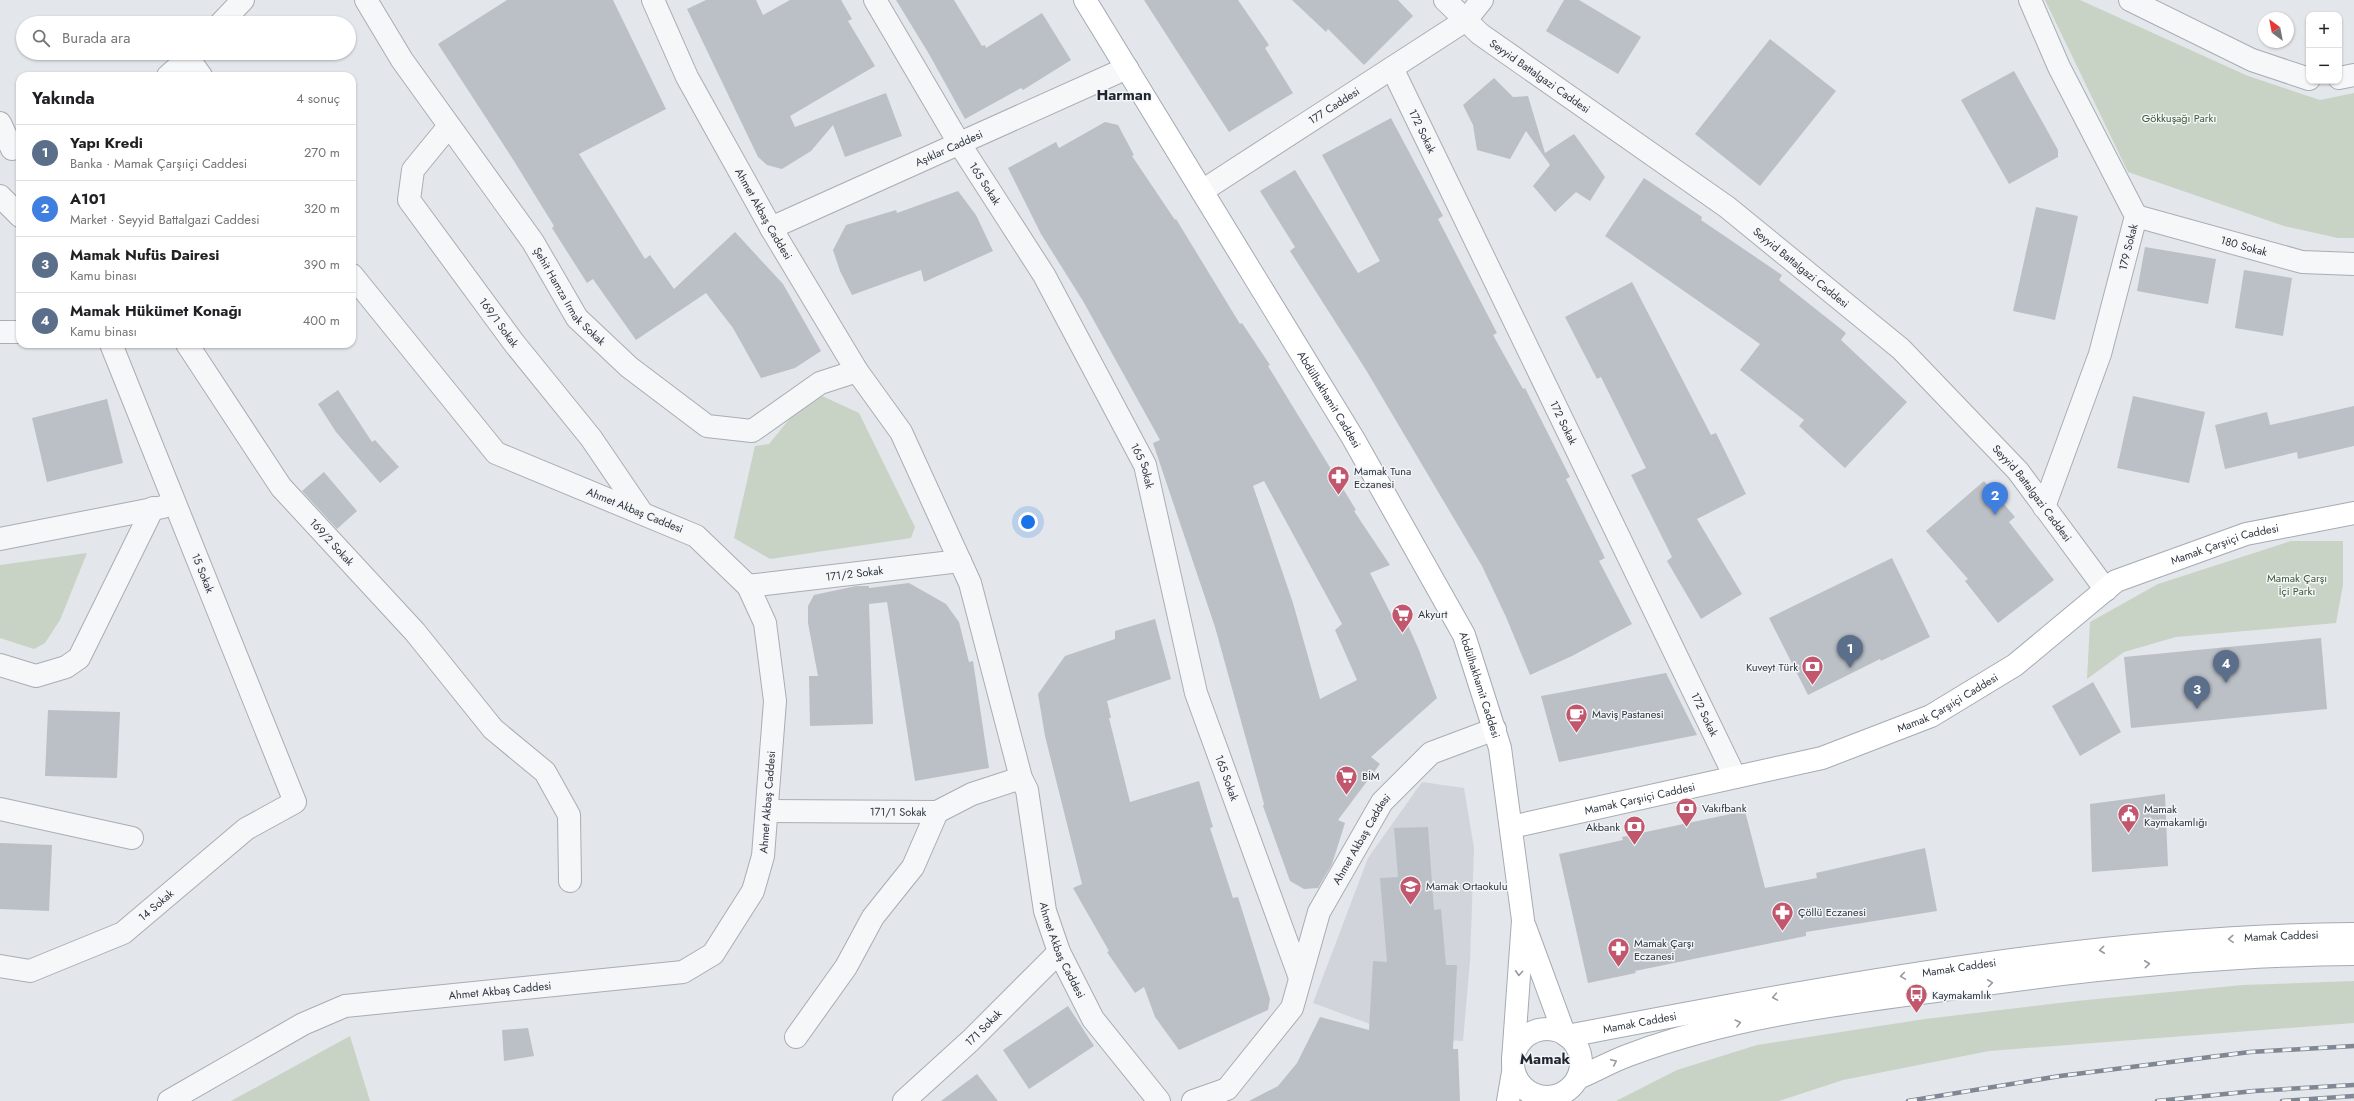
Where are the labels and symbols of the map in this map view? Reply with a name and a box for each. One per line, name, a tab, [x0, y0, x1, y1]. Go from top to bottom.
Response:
north arrow	[2258, 12, 2294, 48]
street label: Seyyid Battalgazi Caddesi	[1486, 35, 1594, 117]
street label: 177 Caddesi	[1305, 83, 1363, 128]
district label: Harman	[1096, 84, 1152, 106]
street label: 172 Sokak	[1405, 106, 1440, 156]
park label: Gökkuşağı Parkı	[2142, 110, 2216, 126]
street label: Aşıklar Caddesi	[912, 126, 985, 170]
street label: 165 Sokak	[965, 159, 1005, 208]
street label: Ahmet Akbaş Caddesi	[731, 165, 796, 263]
street label: 179 Sokak	[2115, 222, 2142, 272]
street label: Seyyid Battalgazi Caddesi	[1750, 223, 1853, 312]
street label: 180 Sokak	[2219, 232, 2269, 260]
street label: Şehit Hamza Irmak Sokak	[530, 244, 609, 349]
street label: 169/1 Sokak	[475, 294, 522, 351]
street label: Abdülhakhamit Caddesi	[1293, 348, 1365, 451]
street label: 172 Sokak	[1546, 398, 1581, 448]
street label: 165 Sokak	[1127, 440, 1158, 490]
street label: Seyyid Battalgazi Caddesi	[1989, 441, 2076, 545]
place label: Mamak Tuna Eczanesi	[1354, 463, 1411, 492]
pharmacy icon: Mamak Tuna Eczanesi	[1326, 464, 1352, 497]
pin: 2	[1982, 482, 2008, 515]
street label: Ahmet Akbaş Caddesi	[584, 483, 686, 537]
your location	[1018, 512, 1038, 532]
street label: 169/2 Sokak	[306, 515, 358, 569]
street label: Mamak Çarşıiçi Caddesi	[2168, 520, 2280, 569]
street label: 15 Sokak	[188, 551, 218, 595]
street label: 171/2 Sokak	[825, 562, 884, 585]
park label: Mamak Çarşı İçi Parkı	[2267, 570, 2327, 599]
supermarket icon: Akyurt	[1390, 601, 1416, 634]
place label: Akyurt	[1418, 606, 1448, 622]
street label: Abdülhakhamit Caddesi	[1455, 630, 1504, 740]
pin: 1	[1837, 635, 1863, 668]
pin: 4	[2213, 650, 2239, 683]
bank icon: Kuveyt Türk	[1800, 654, 1826, 687]
place label: Kuveyt Türk	[1746, 659, 1798, 675]
street label: Mamak Çarşıiçi Caddesi	[1895, 669, 2001, 736]
pin: 3	[2184, 676, 2210, 709]
street label: 172 Sokak	[1687, 690, 1722, 739]
cafe icon: Maviş Pastanesi	[1563, 701, 1589, 734]
place label: Maviş Pastanesi	[1592, 706, 1664, 722]
street label: Ahmet Akbaş Caddesi	[755, 750, 779, 854]
street label: 165 Sokak	[1211, 753, 1243, 803]
supermarket icon: BİM	[1334, 763, 1360, 796]
place label: BİM	[1362, 768, 1380, 784]
street label: Mamak Çarşıiçi Caddesi	[1583, 778, 1697, 818]
street label: Ahmet Akbaş Caddesi	[1328, 790, 1394, 887]
bank icon: Vakıfbank	[1673, 795, 1699, 828]
place label: Vakıfbank	[1702, 800, 1747, 816]
place label: Mamak Kaymakamlığı	[2144, 801, 2207, 830]
public building icon: Mamak Kaymakamlığı	[2116, 802, 2142, 835]
street label: 171/1 Sokak	[870, 804, 927, 820]
bank icon: Akbank	[1622, 814, 1648, 847]
place label: Akbank	[1586, 819, 1620, 835]
school or university icon: Mamak Ortaokulu	[1398, 873, 1424, 906]
place label: Mamak Ortaokulu	[1426, 878, 1507, 894]
street label: 14 Sokak	[135, 885, 177, 925]
pharmacy icon: Çöllü Eczanesi	[1769, 899, 1795, 932]
street label: Ahmet Akbaş Caddesi	[1036, 901, 1089, 1001]
place label: Çöllü Eczanesi	[1798, 904, 1866, 920]
street label: Mamak Caddesi	[2244, 927, 2319, 946]
one-way arrow	[2228, 934, 2234, 943]
place label: Mamak Çarşı Eczanesi	[1634, 935, 1694, 964]
pharmacy icon: Mamak Çarşı Eczanesi	[1605, 936, 1631, 969]
one-way arrow	[2099, 945, 2105, 954]
street label: Mamak Caddesi	[1921, 954, 1997, 981]
one-way arrow	[2144, 960, 2150, 969]
one-way arrow	[1515, 970, 1524, 976]
one-way arrow	[1900, 971, 1906, 979]
street label: Ahmet Akbaş Caddesi	[448, 977, 552, 1004]
one-way arrow	[1987, 979, 1993, 988]
bus stop icon: Kaymakamlık	[1903, 982, 1929, 1015]
place label: Kaymakamlık	[1932, 987, 1991, 1003]
one-way arrow	[1772, 992, 1778, 1001]
street label: 171 Sokak	[962, 1006, 1005, 1050]
street label: Mamak Caddesi	[1602, 1008, 1678, 1037]
one-way arrow	[1734, 1019, 1741, 1028]
district label: Mamak	[1520, 1048, 1571, 1070]
one-way arrow	[1609, 1059, 1617, 1067]

